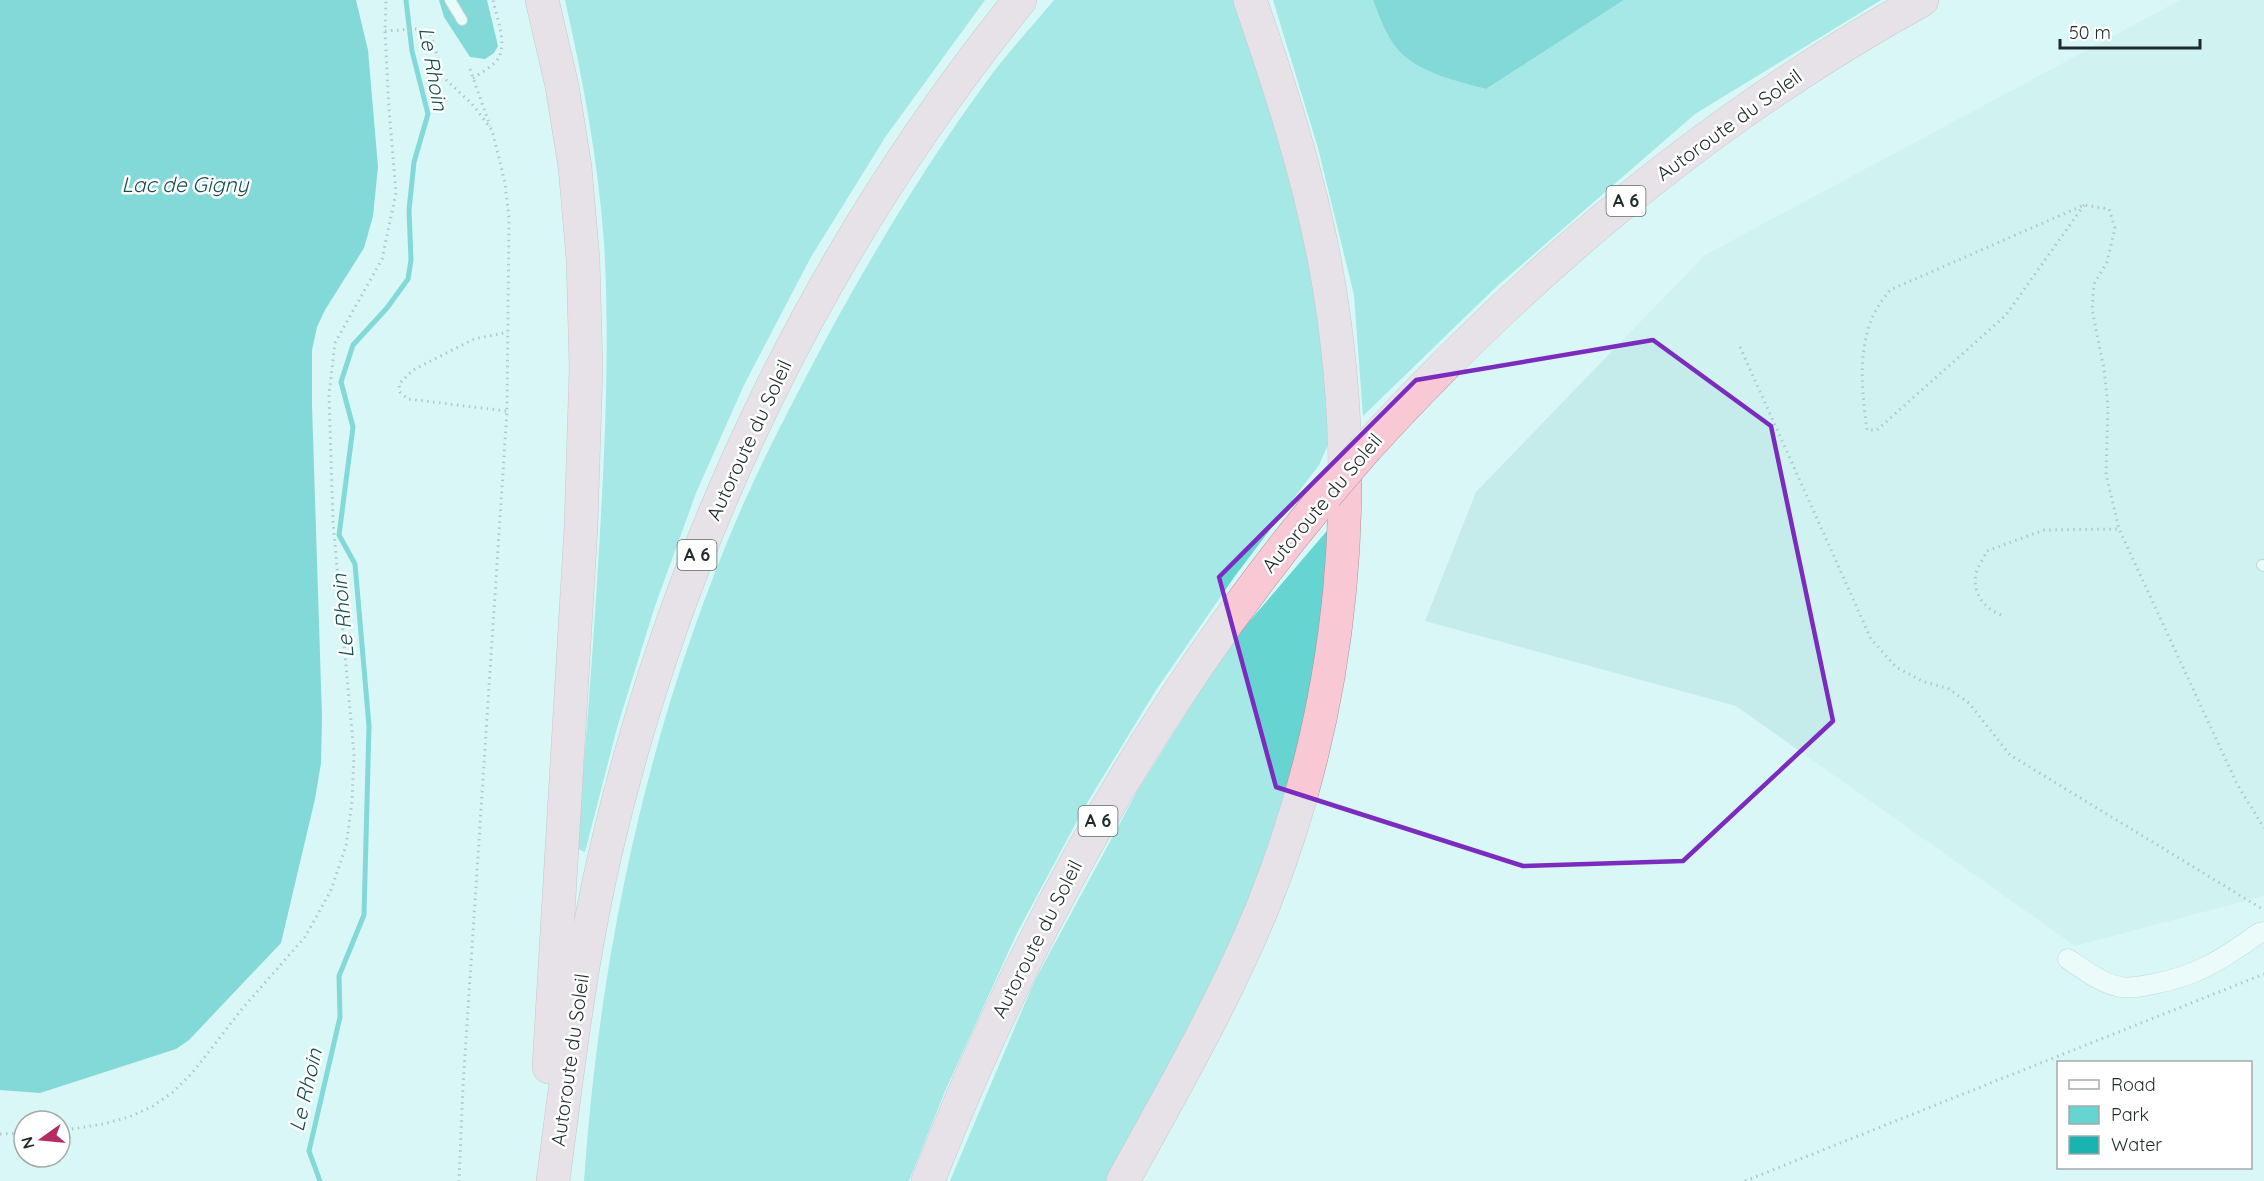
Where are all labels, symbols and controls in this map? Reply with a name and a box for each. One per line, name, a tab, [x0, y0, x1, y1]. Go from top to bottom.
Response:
scale bar	[2060, 12, 2200, 50]
text: 50 m	[2069, 21, 2111, 44]
water label: Le Rhoin	[414, 25, 454, 113]
street label: Autoroute du Soleil	[1651, 63, 1807, 186]
water label: Lac de Gigny	[122, 171, 250, 197]
road number: A 6	[1606, 186, 1646, 216]
street label: Autoroute du Soleil	[700, 356, 797, 524]
street label: Autoroute du Soleil	[1256, 428, 1387, 577]
road number: A 6	[678, 540, 716, 570]
water label: Le Rhoin	[325, 572, 359, 659]
road number: A 6	[1078, 806, 1118, 836]
street label: Autoroute du Soleil	[986, 855, 1087, 1022]
street label: Autoroute du Soleil	[545, 972, 594, 1148]
water label: Le Rhoin	[283, 1045, 327, 1134]
legend	[2057, 1061, 2252, 1169]
text: Road	[2111, 1073, 2156, 1096]
text: Park	[2111, 1103, 2149, 1126]
north arrow	[12, 1109, 72, 1169]
text: Water	[2111, 1133, 2162, 1156]
text: N	[16, 1135, 39, 1151]

